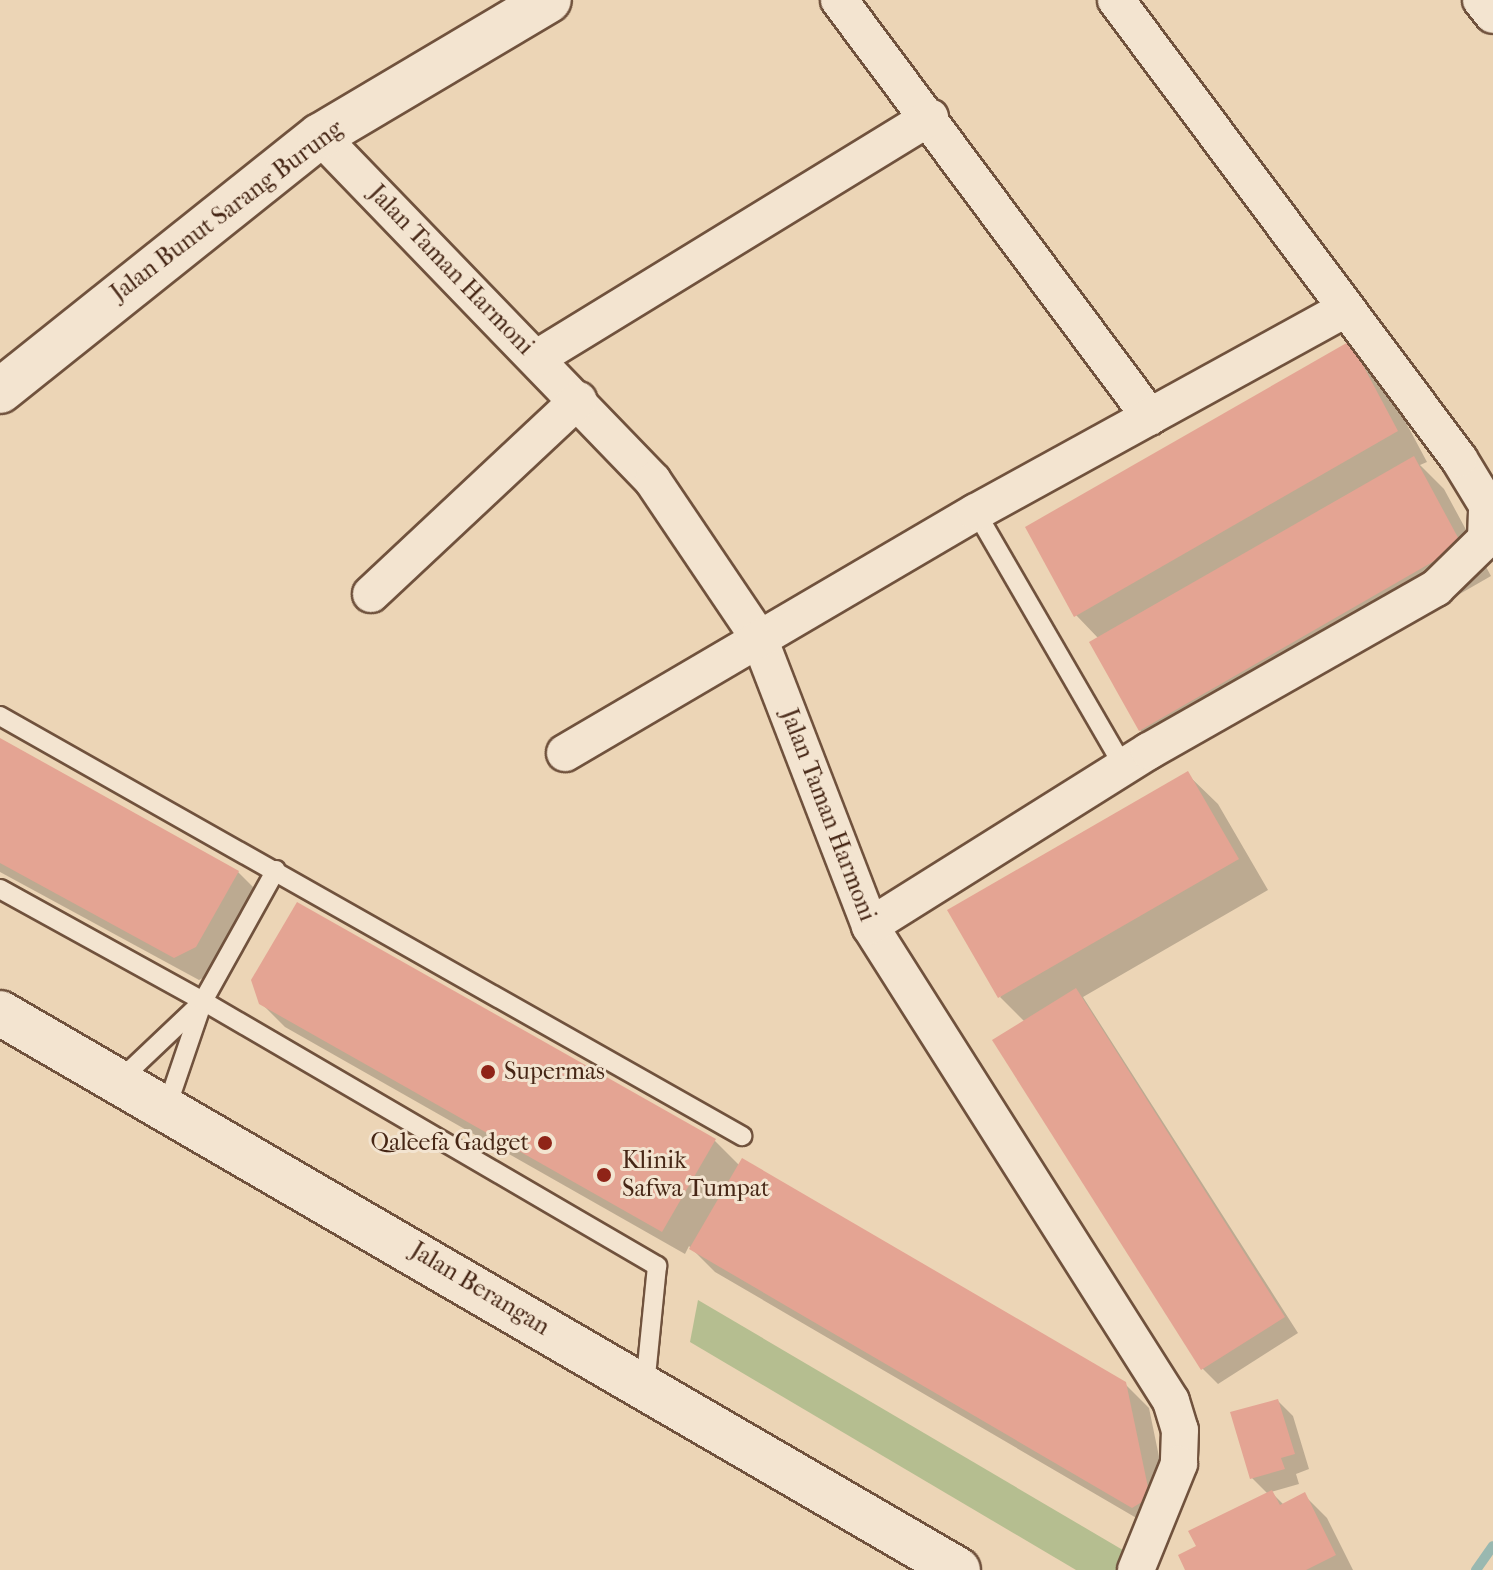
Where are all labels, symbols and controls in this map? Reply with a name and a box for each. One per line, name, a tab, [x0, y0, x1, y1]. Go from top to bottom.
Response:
street label: Jalan Bunut Sarang Burung	[105, 114, 349, 308]
street label: Jalan Taman Harmoni	[363, 179, 539, 361]
street label: Jalan Taman Harmoni	[774, 705, 882, 925]
place label: Supermas	[504, 1058, 605, 1086]
marker: Supermas	[479, 1063, 497, 1081]
place label: Qaleefa Gadget	[371, 1129, 529, 1157]
marker: Qaleefa Gadget	[536, 1134, 554, 1152]
place label: Klinik Safwa Tumpat	[622, 1147, 769, 1203]
marker: Klinik Safwa Tumpat	[593, 1164, 615, 1186]
street label: Jalan Berangan	[405, 1236, 555, 1342]

